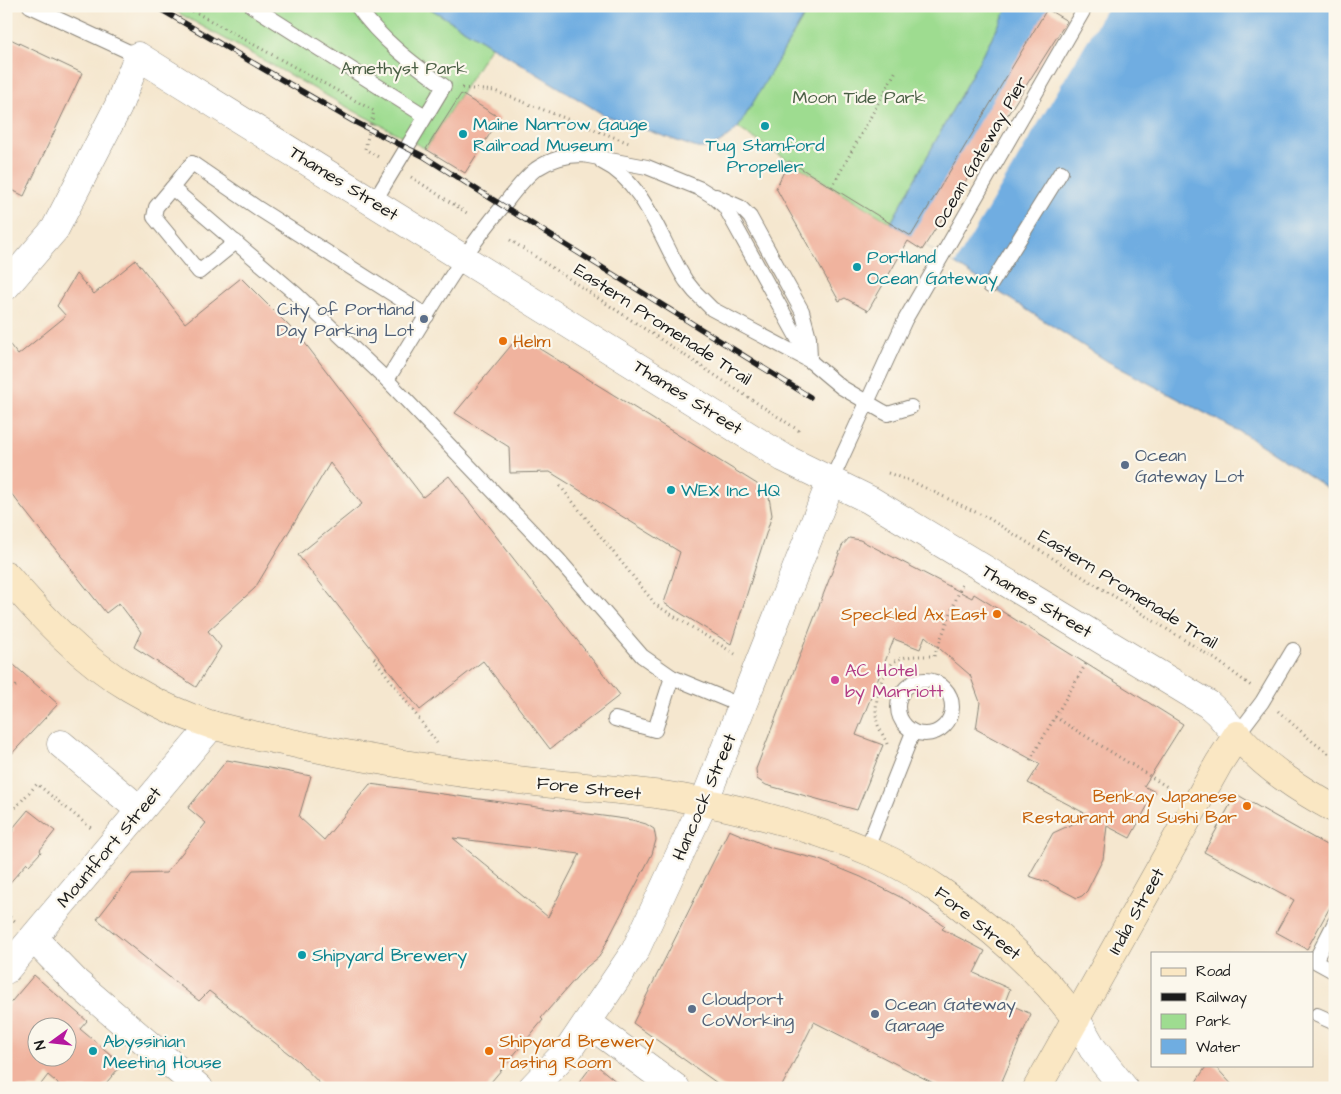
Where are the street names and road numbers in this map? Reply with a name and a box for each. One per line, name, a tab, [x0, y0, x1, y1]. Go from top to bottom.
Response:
street label: Ocean Gateway Pier	[927, 72, 1035, 233]
street label: Thames Street	[284, 140, 404, 227]
street label: Eastern Promenade Trail	[569, 257, 757, 391]
street label: Thames Street	[628, 354, 748, 441]
street label: Eastern Promenade Trail	[1033, 524, 1222, 655]
street label: Thames Street	[977, 559, 1097, 645]
street label: Hancock Street	[666, 729, 743, 865]
street label: Fore Street	[535, 771, 643, 806]
street label: Mountfort Street	[51, 781, 168, 913]
street label: India Street	[1102, 863, 1171, 959]
street label: Fore Street	[929, 881, 1027, 967]

